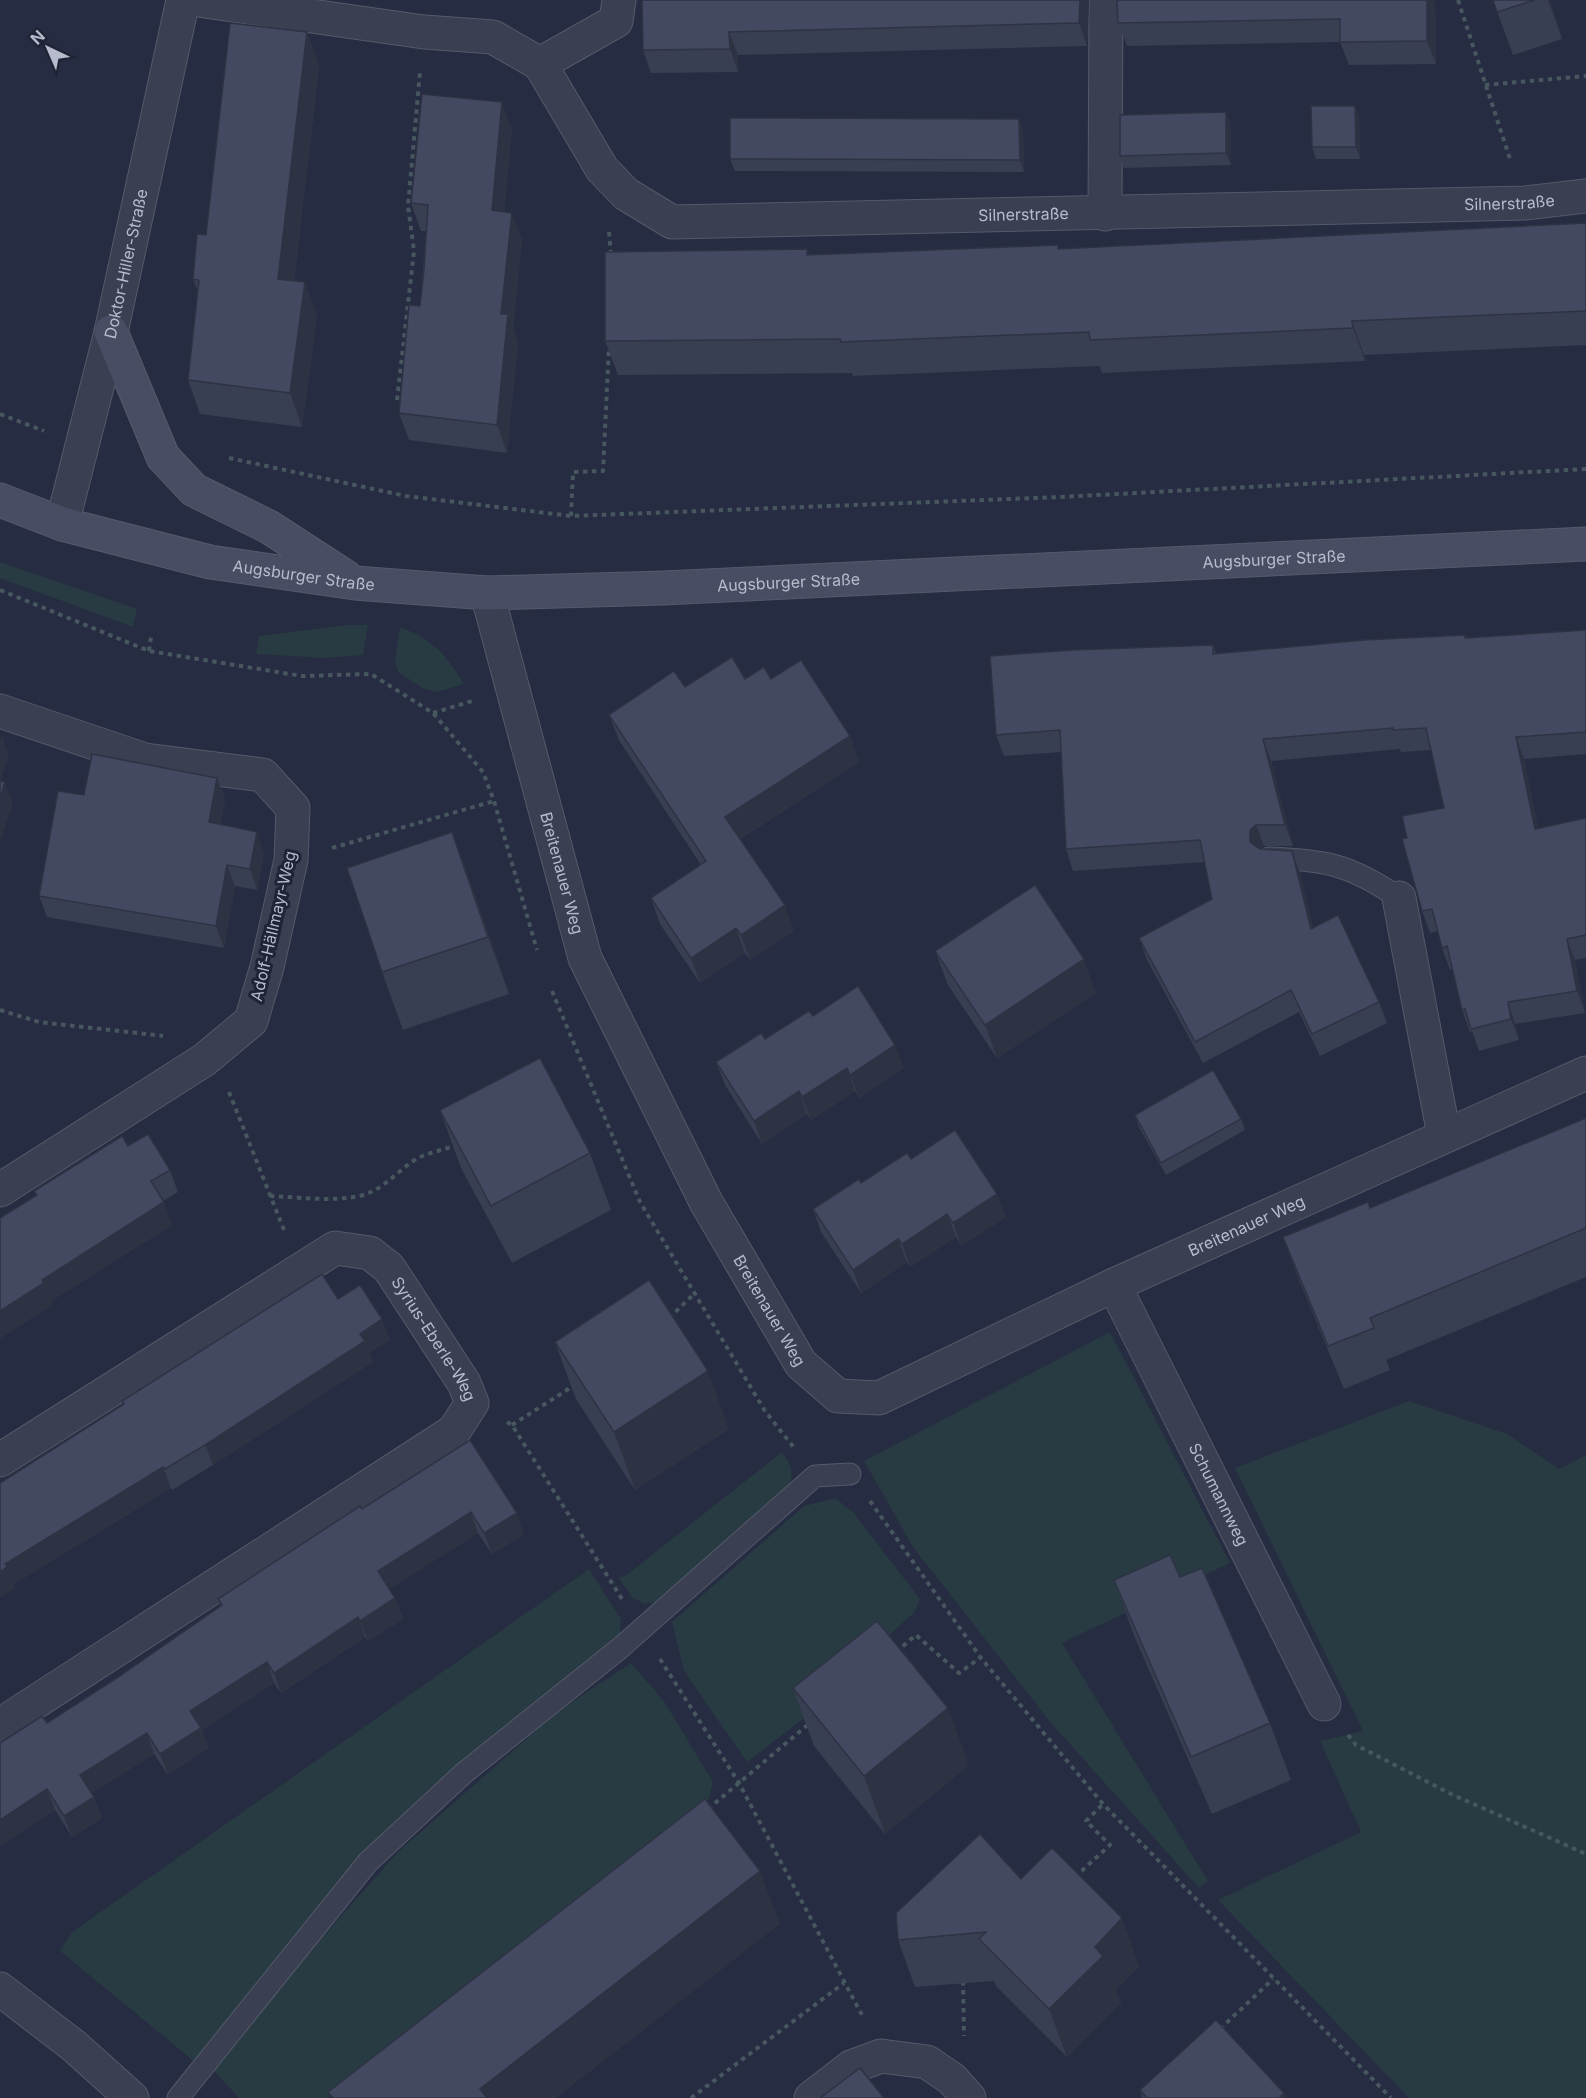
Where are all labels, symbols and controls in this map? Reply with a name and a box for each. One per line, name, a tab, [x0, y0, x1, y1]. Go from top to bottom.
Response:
north arrow	[18, 18, 78, 78]
text: N	[26, 26, 49, 49]
street label: Doktor-Hiller-Straße	[100, 187, 152, 341]
street label: Silnerstraße	[1464, 190, 1556, 214]
street label: Silnerstraße	[978, 203, 1069, 225]
street label: Augsburger Straße	[1202, 545, 1346, 572]
street label: Augsburger Straße	[231, 555, 375, 594]
street label: Augsburger Straße	[717, 569, 861, 595]
street label: Breitenauer Weg	[536, 810, 588, 936]
street label: Adolf-Hällmayr-Weg	[246, 849, 300, 1003]
street label: Breitenauer Weg	[1185, 1191, 1308, 1260]
street label: Breitenauer Weg	[729, 1251, 810, 1370]
street label: Syrius-Eberle-Weg	[387, 1273, 480, 1404]
street label: Schumannweg	[1185, 1440, 1253, 1549]

